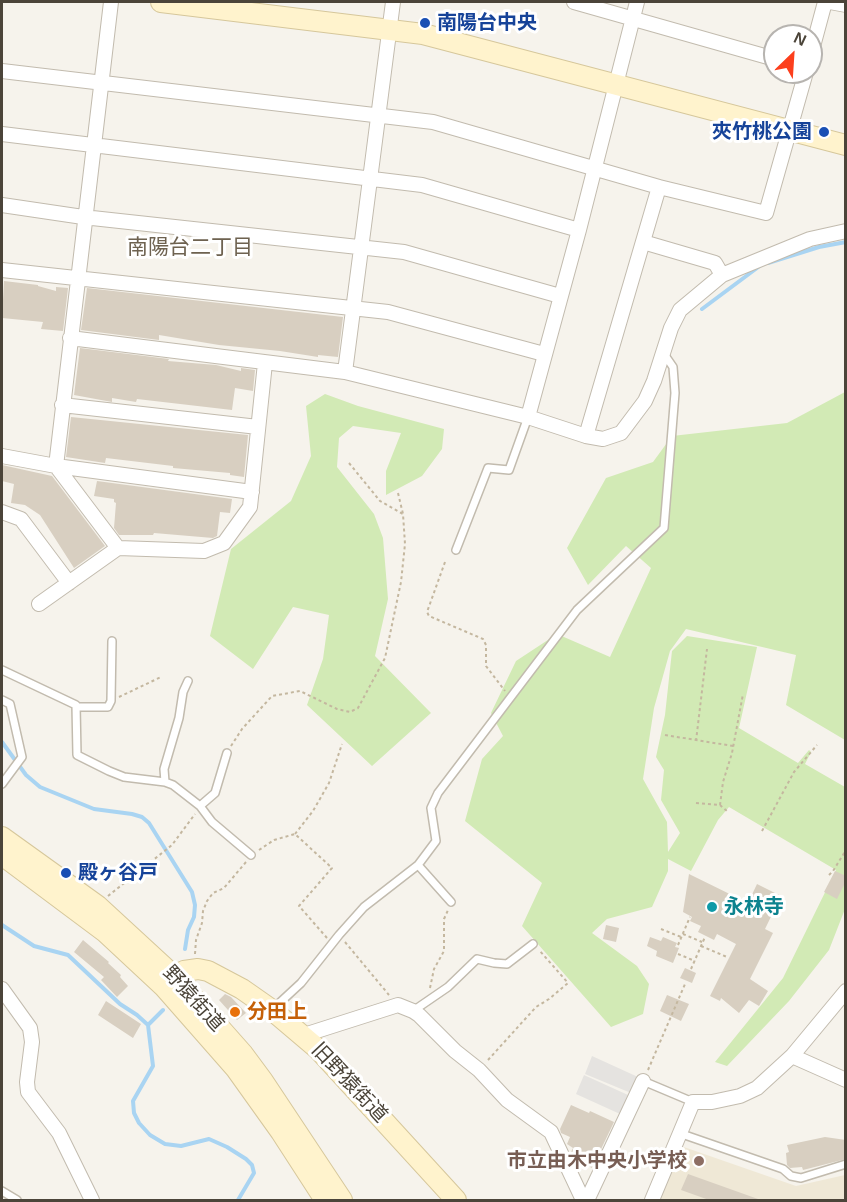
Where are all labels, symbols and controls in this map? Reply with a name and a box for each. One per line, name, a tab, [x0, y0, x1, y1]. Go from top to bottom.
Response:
place label: 南陽台中央	[437, 11, 537, 35]
marker: 南陽台中央	[418, 16, 432, 30]
north arrow	[763, 24, 823, 84]
text: N	[791, 29, 809, 49]
place label: 夾竹桃公園	[712, 120, 812, 144]
marker: 夾竹桃公園	[817, 125, 831, 139]
district label: 南陽台二丁目	[127, 235, 253, 261]
place label: 殿ヶ谷戸	[78, 861, 158, 885]
marker: 殿ヶ谷戸	[59, 866, 73, 880]
place label: 永林寺	[724, 895, 784, 919]
marker: 永林寺	[705, 900, 719, 914]
street label: 野猿街道	[157, 961, 229, 1037]
place label: 分田上	[247, 1000, 307, 1024]
marker: 分田上	[228, 1005, 242, 1019]
street label: 旧野猿街道	[306, 1038, 392, 1128]
place label: 市立由木中央小学校	[507, 1149, 687, 1173]
marker: 市立由木中央小学校	[692, 1154, 706, 1168]

